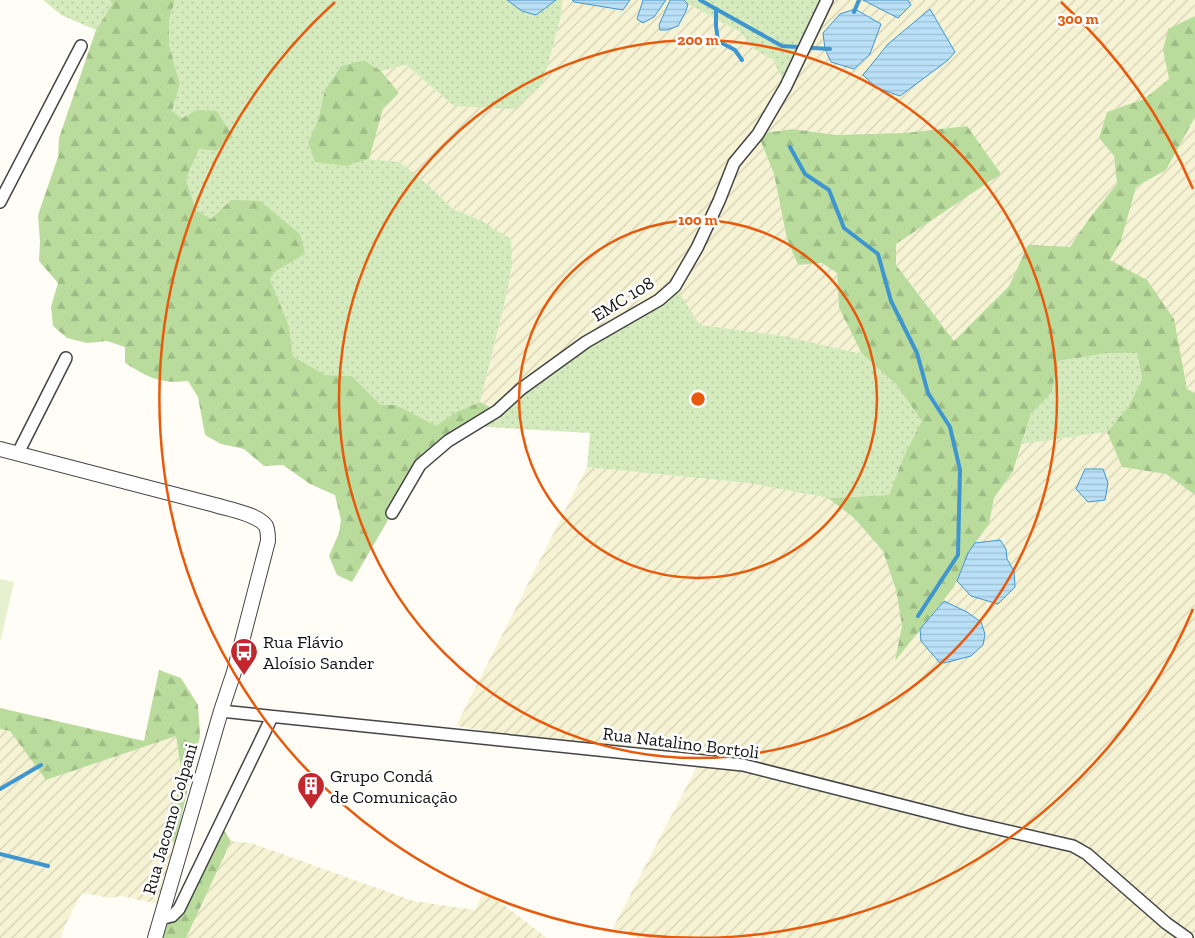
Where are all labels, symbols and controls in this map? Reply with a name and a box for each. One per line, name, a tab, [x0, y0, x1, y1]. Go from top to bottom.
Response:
text: 300 m	[1057, 10, 1099, 28]
text: 200 m	[677, 31, 719, 49]
text: 100 m	[678, 211, 718, 229]
street label: EMC 108	[588, 271, 658, 327]
centre of rings	[689, 390, 707, 408]
place label: Rua Flávio Aloísio Sander	[263, 631, 374, 674]
bus stop icon: Rua Flávio Aloísio Sander	[229, 637, 259, 676]
street label: Rua Natalino Bortoli	[601, 722, 761, 764]
street label: Rua Jacomo Colpani	[138, 741, 202, 897]
place label: Grupo Condá de Comunicação	[330, 765, 458, 808]
building icon: Grupo Condá de Comunicação	[296, 771, 326, 810]

